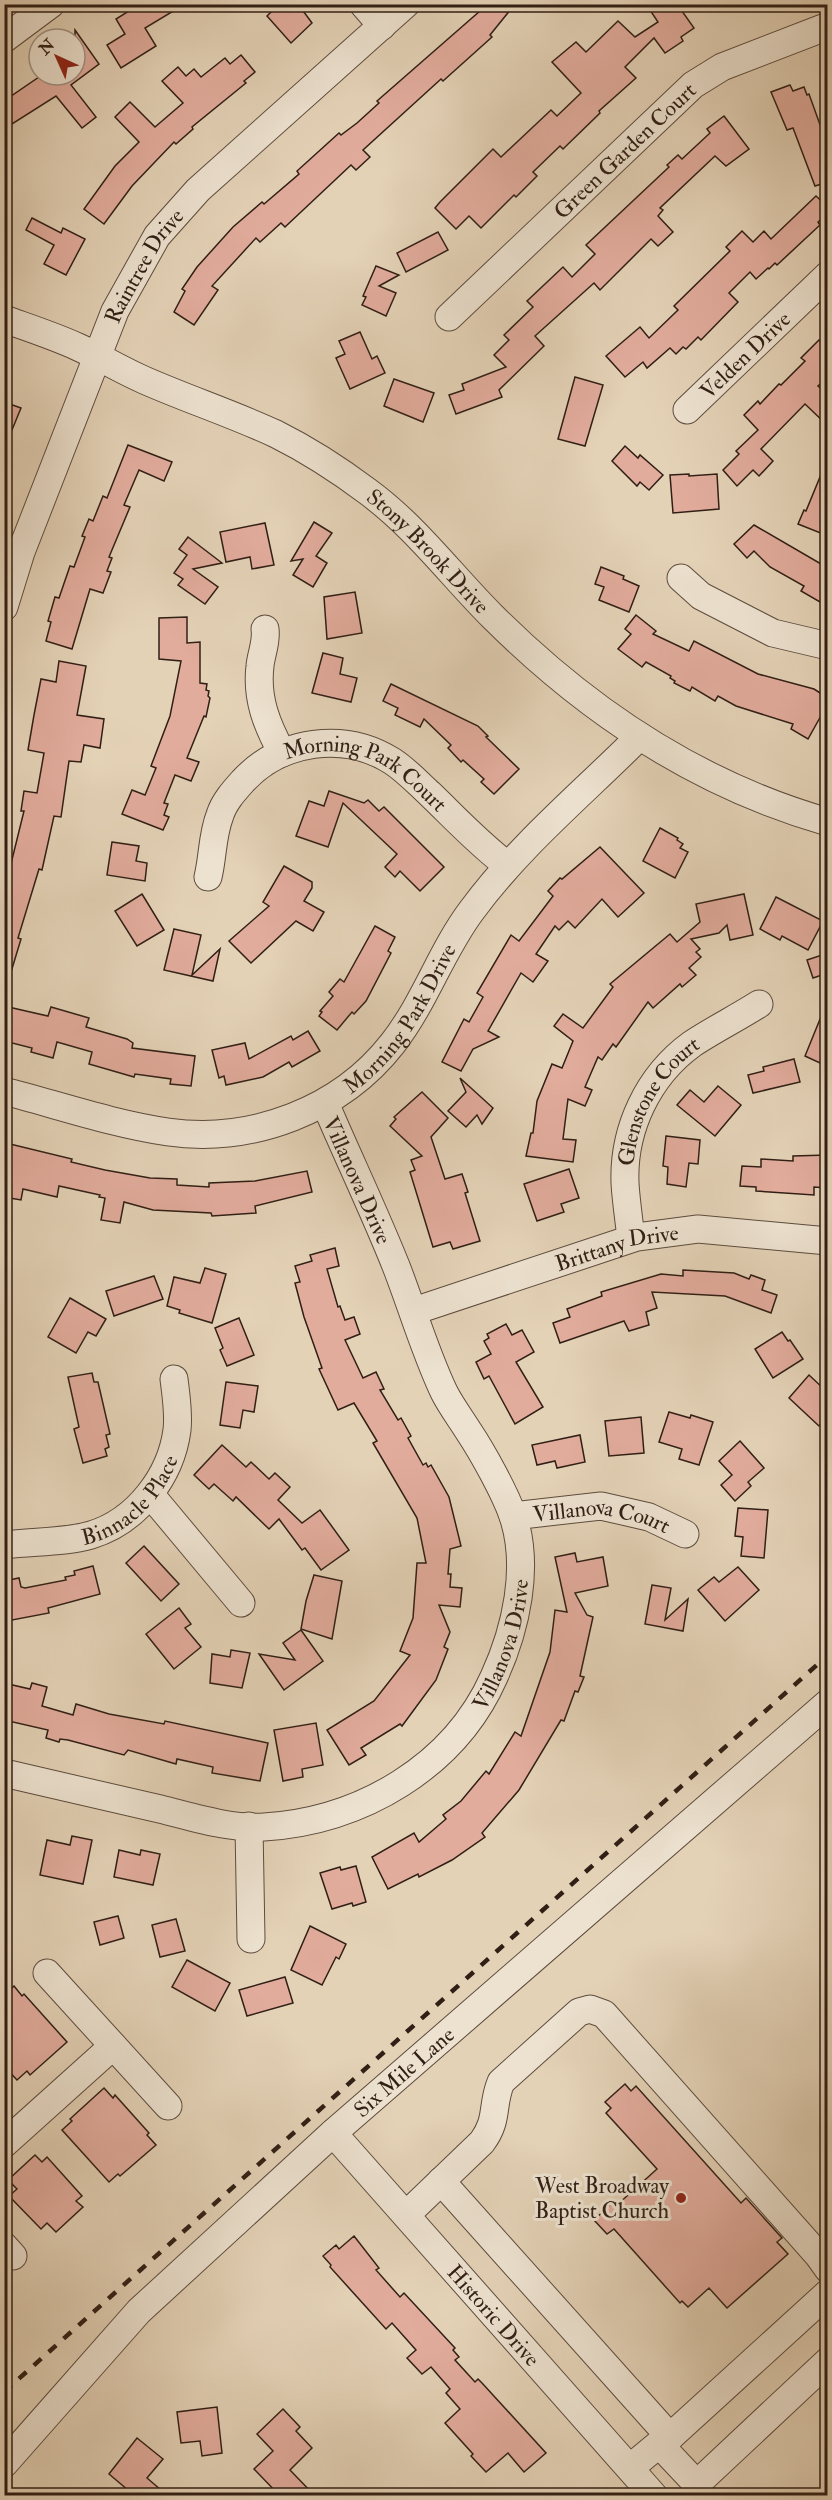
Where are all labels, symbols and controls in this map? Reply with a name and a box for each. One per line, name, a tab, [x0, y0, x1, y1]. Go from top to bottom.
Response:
north arrow	[27, 27, 87, 87]
text: N	[34, 34, 60, 60]
street label: Green Garden Court	[548, 77, 702, 225]
street label: Raintree Drive	[99, 203, 190, 327]
street label: Velden Drive	[694, 306, 797, 405]
street label: Stony Brook Drive	[361, 483, 495, 620]
street label: Morning Park Court	[280, 730, 453, 818]
street label: Morning Park Drive	[338, 939, 463, 1100]
street label: Glenstone Court	[612, 1030, 705, 1167]
street label: Villanova Drive	[316, 1112, 398, 1249]
street label: Brittany Drive	[552, 1219, 680, 1278]
street label: Binnacle Place	[78, 1451, 185, 1552]
street label: Villanova Court	[531, 1493, 675, 1540]
street label: Villanova Drive	[466, 1578, 535, 1716]
street label: Six Mile Lane	[348, 2021, 461, 2124]
place label: West Broadway Baptist Church	[534, 2172, 669, 2226]
marker: West Broadway Baptist Church	[674, 2191, 688, 2205]
street label: Historic Drive	[441, 2259, 546, 2373]

